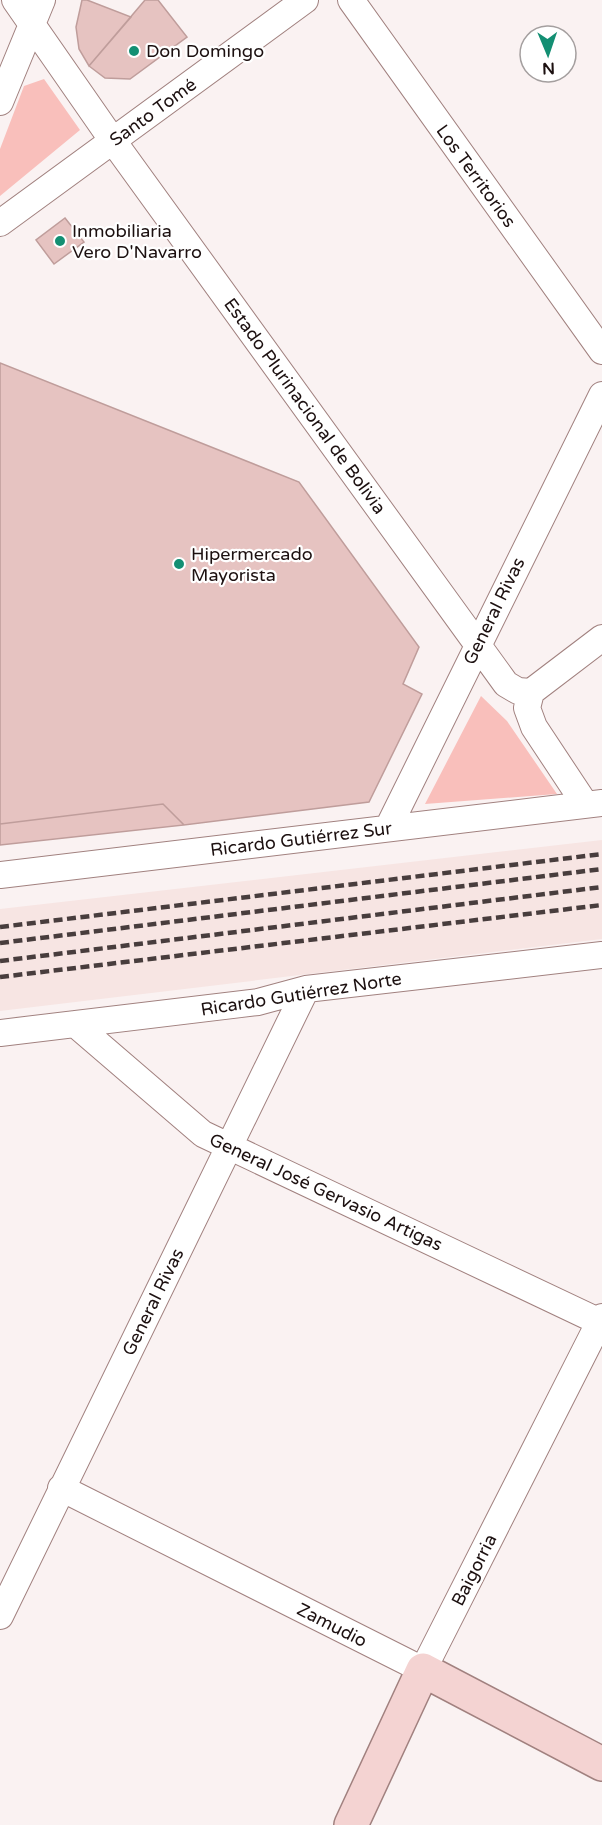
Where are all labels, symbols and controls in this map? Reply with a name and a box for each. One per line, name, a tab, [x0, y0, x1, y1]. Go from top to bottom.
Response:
north arrow	[518, 24, 578, 84]
place label: Don Domingo	[146, 40, 264, 62]
marker: Don Domingo	[127, 44, 141, 58]
text: N	[542, 58, 555, 78]
street label: Santo Tomé	[105, 73, 201, 151]
street label: Los Territorios	[431, 120, 521, 232]
place label: Inmobiliaria Vero D'Navarro	[72, 220, 202, 263]
marker: Inmobiliaria Vero D'Navarro	[53, 234, 67, 248]
street label: Estado Plurinacional de Bolivia	[219, 294, 391, 518]
place label: Hipermercado Mayorista	[191, 543, 313, 586]
street label: General Rivas	[459, 554, 529, 668]
marker: Hipermercado Mayorista	[172, 557, 186, 571]
street label: Ricardo Gutiérrez Sur	[209, 817, 393, 861]
street label: Ricardo Gutiérrez Norte	[199, 967, 403, 1021]
street label: General José Gervasio Artigas	[206, 1128, 446, 1256]
street label: General Rivas	[118, 1245, 188, 1359]
street label: Baigorria	[447, 1530, 501, 1610]
street label: Zamudio	[293, 1598, 371, 1652]

